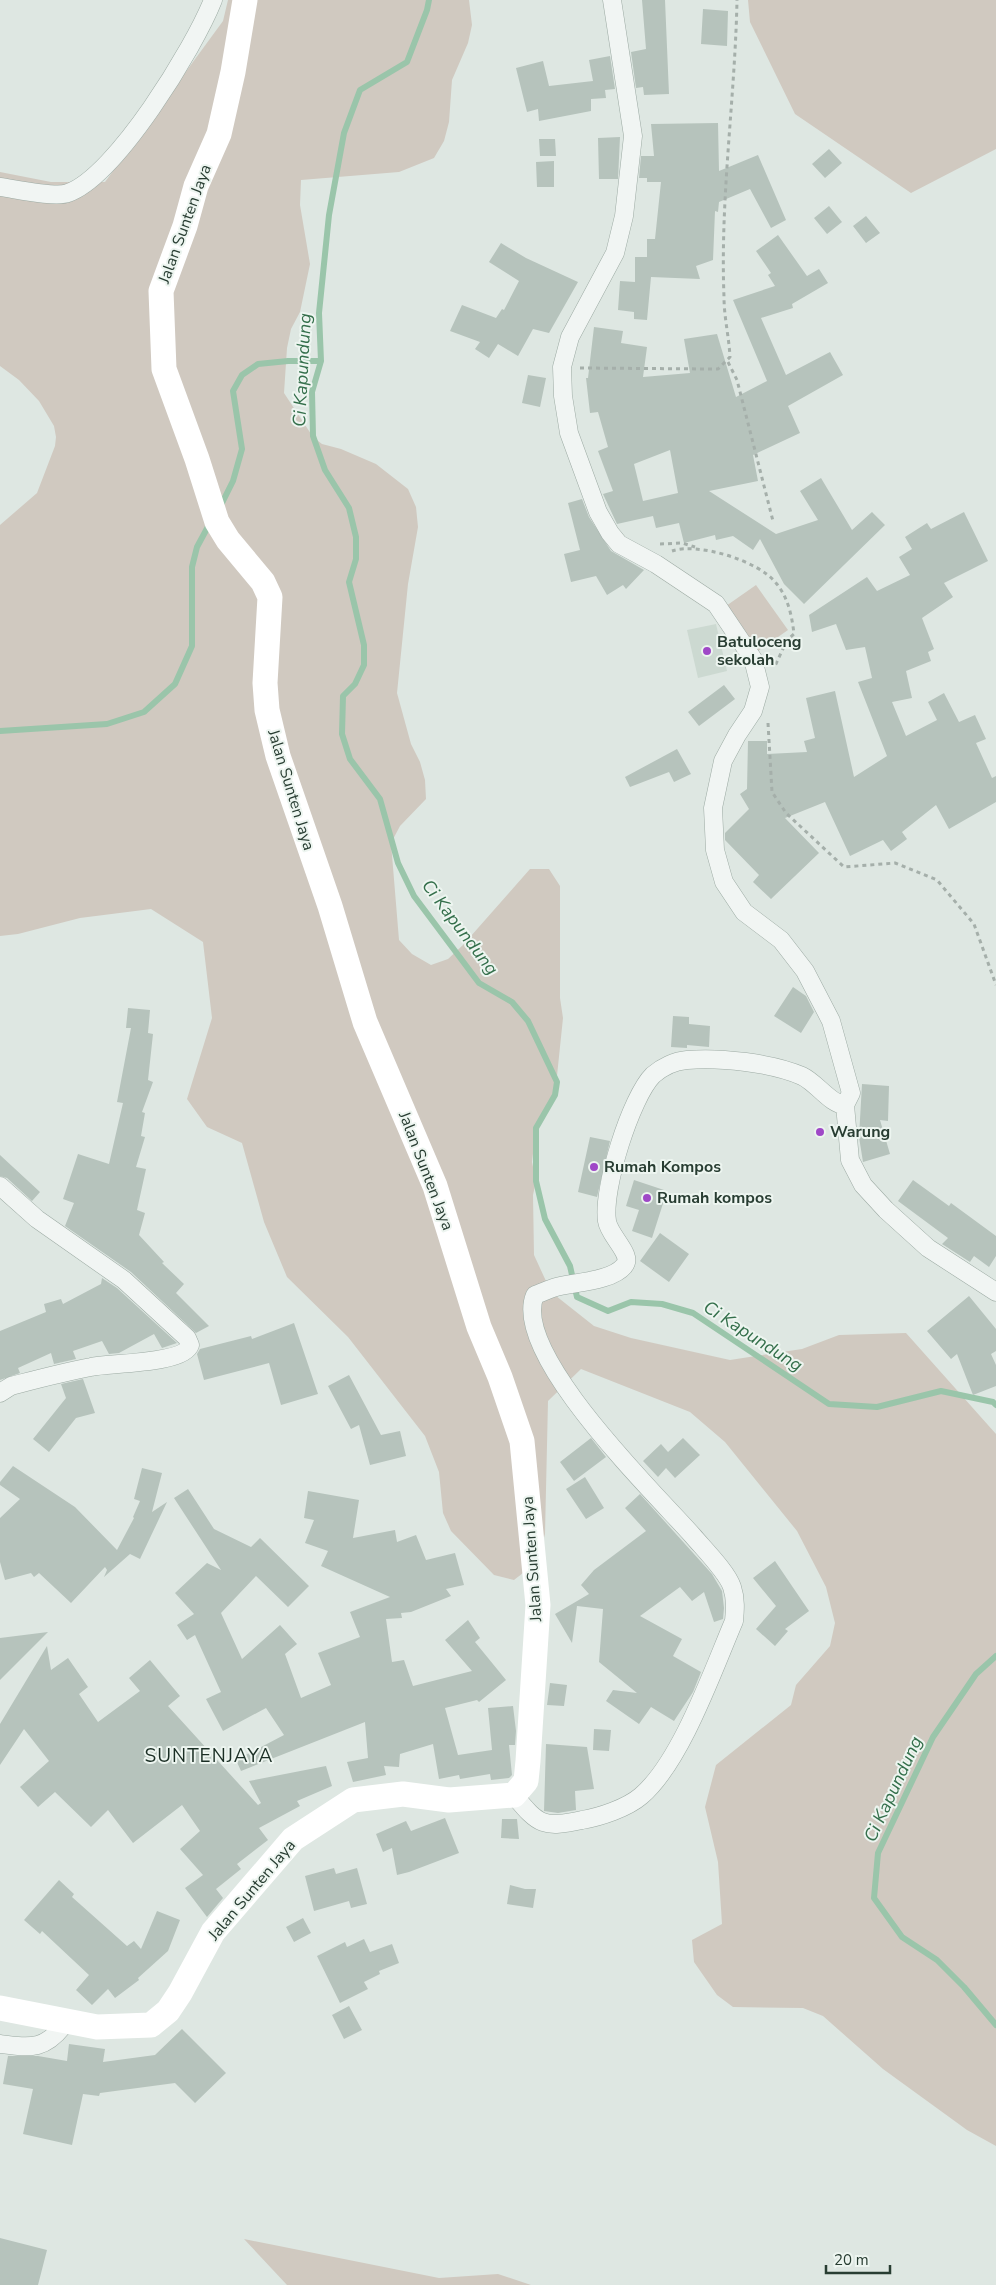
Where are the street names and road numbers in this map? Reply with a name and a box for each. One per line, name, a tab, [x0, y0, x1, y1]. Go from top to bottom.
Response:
street label: Jalan Sunten Jaya	[153, 161, 217, 288]
street label: Jalan Sunten Jaya	[262, 726, 320, 853]
street label: Jalan Sunten Jaya	[393, 1108, 459, 1233]
street label: Jalan Sunten Jaya	[517, 1496, 547, 1623]
street label: Jalan Sunten Jaya	[203, 1835, 301, 1946]

